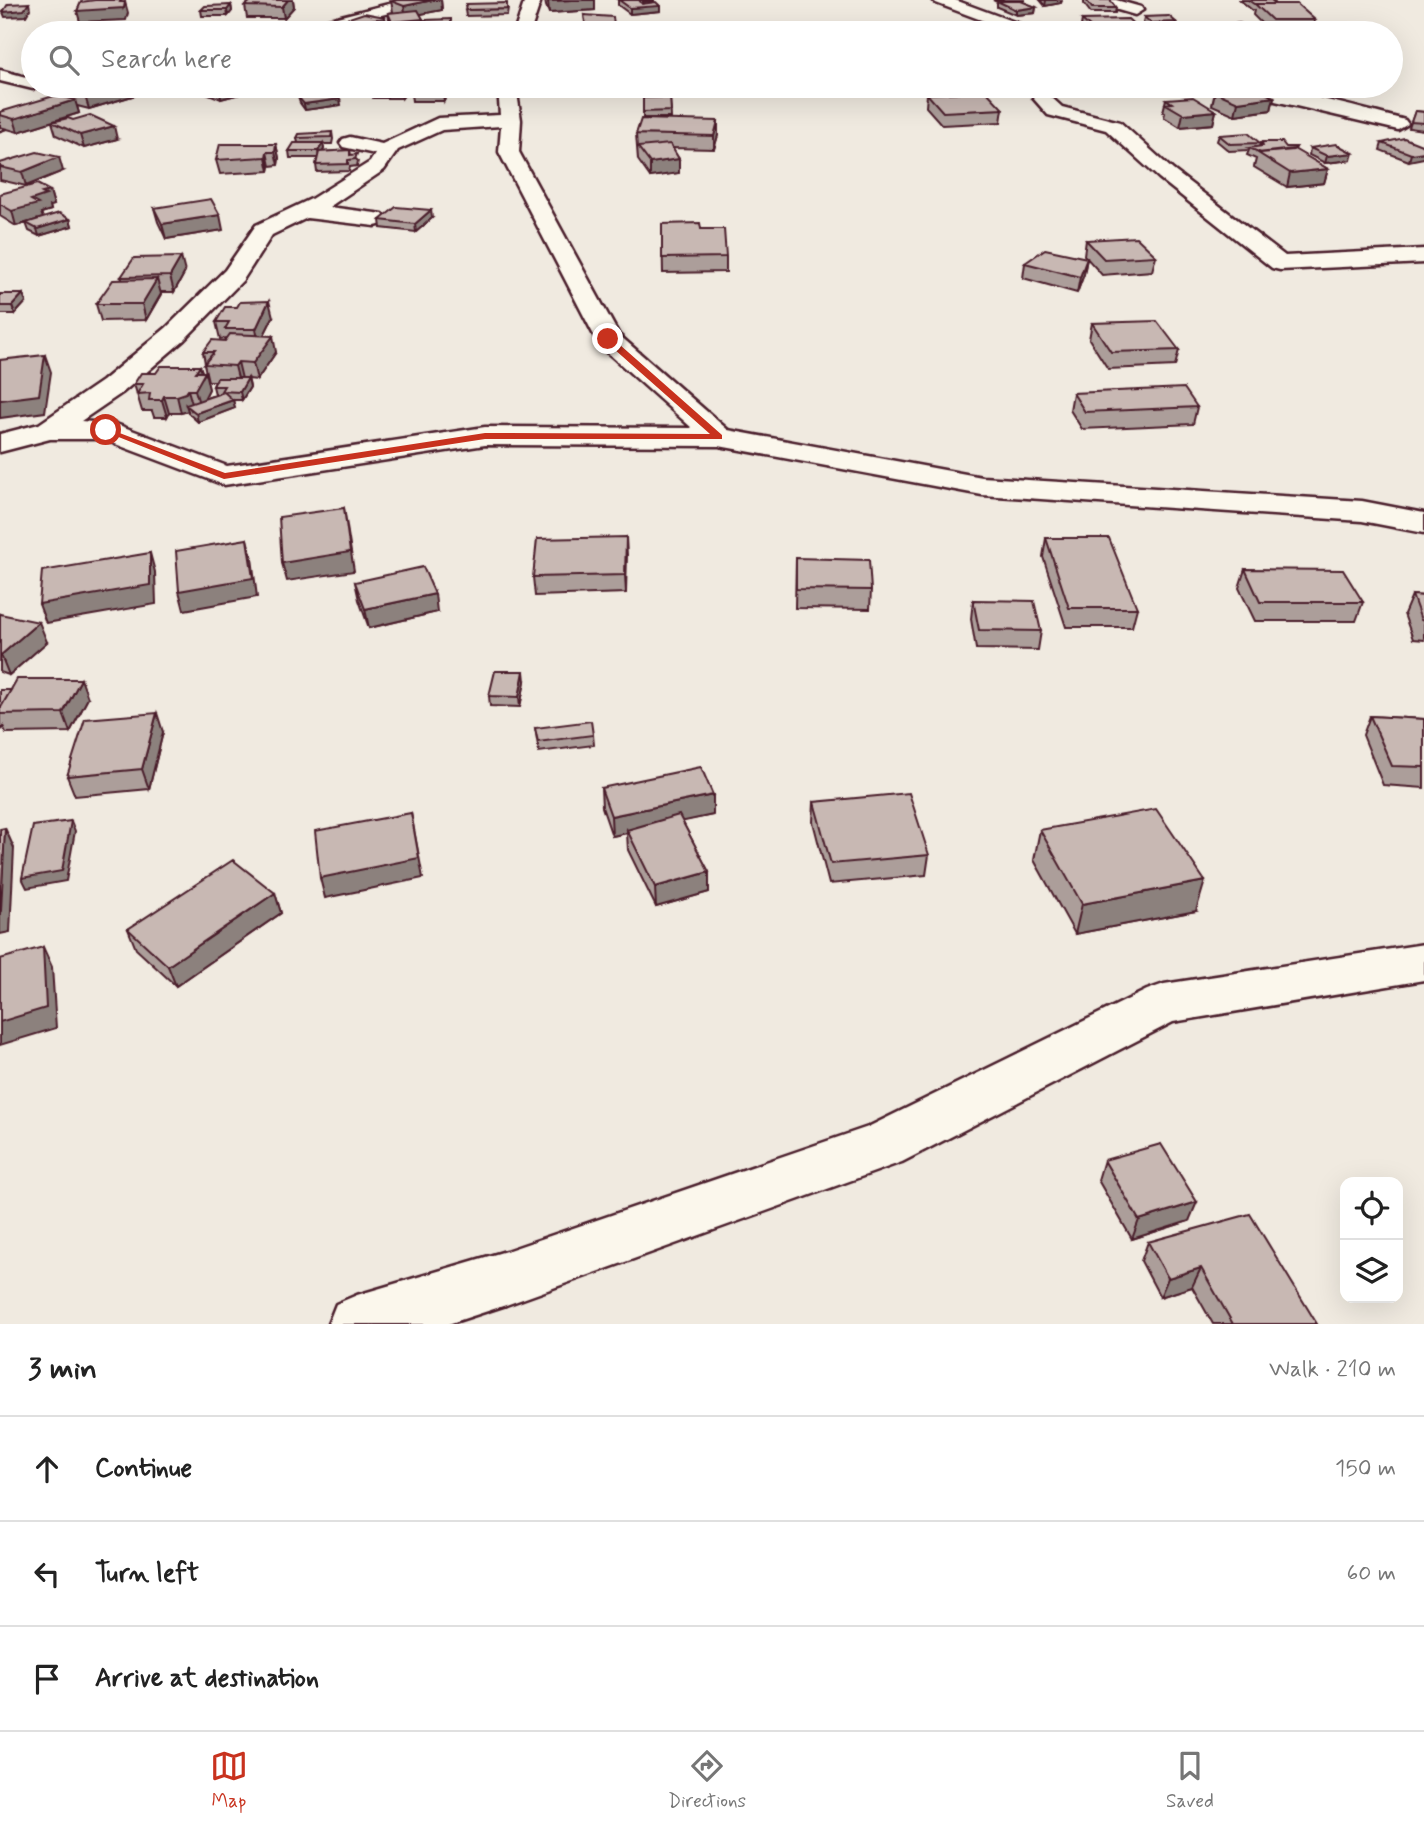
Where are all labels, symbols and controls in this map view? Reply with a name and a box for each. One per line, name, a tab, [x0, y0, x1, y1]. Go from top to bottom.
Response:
search box	[21, 21, 1403, 98]
icon: search	[45, 41, 83, 79]
text: Search here	[101, 43, 232, 77]
route end	[592, 323, 623, 354]
route start	[90, 414, 121, 445]
map controls	[1340, 1177, 1403, 1303]
button: locate	[1340, 1177, 1403, 1240]
button: layers	[1340, 1240, 1403, 1303]
text: 3 min	[28, 1350, 97, 1389]
text: Walk · 210 m	[1269, 1355, 1396, 1385]
icon: ahead	[28, 1450, 66, 1488]
text: Continue	[95, 1452, 192, 1486]
text: 150 m	[1335, 1454, 1396, 1484]
icon: left	[28, 1555, 66, 1593]
text: Turn left	[95, 1557, 199, 1591]
text: 60 m	[1347, 1559, 1396, 1589]
icon: arrive	[28, 1660, 66, 1698]
text: Arrive at destination	[95, 1662, 319, 1696]
tab: Map	[210, 1747, 248, 1814]
tab: Directions	[668, 1747, 746, 1814]
tab: Saved	[1166, 1747, 1214, 1814]

